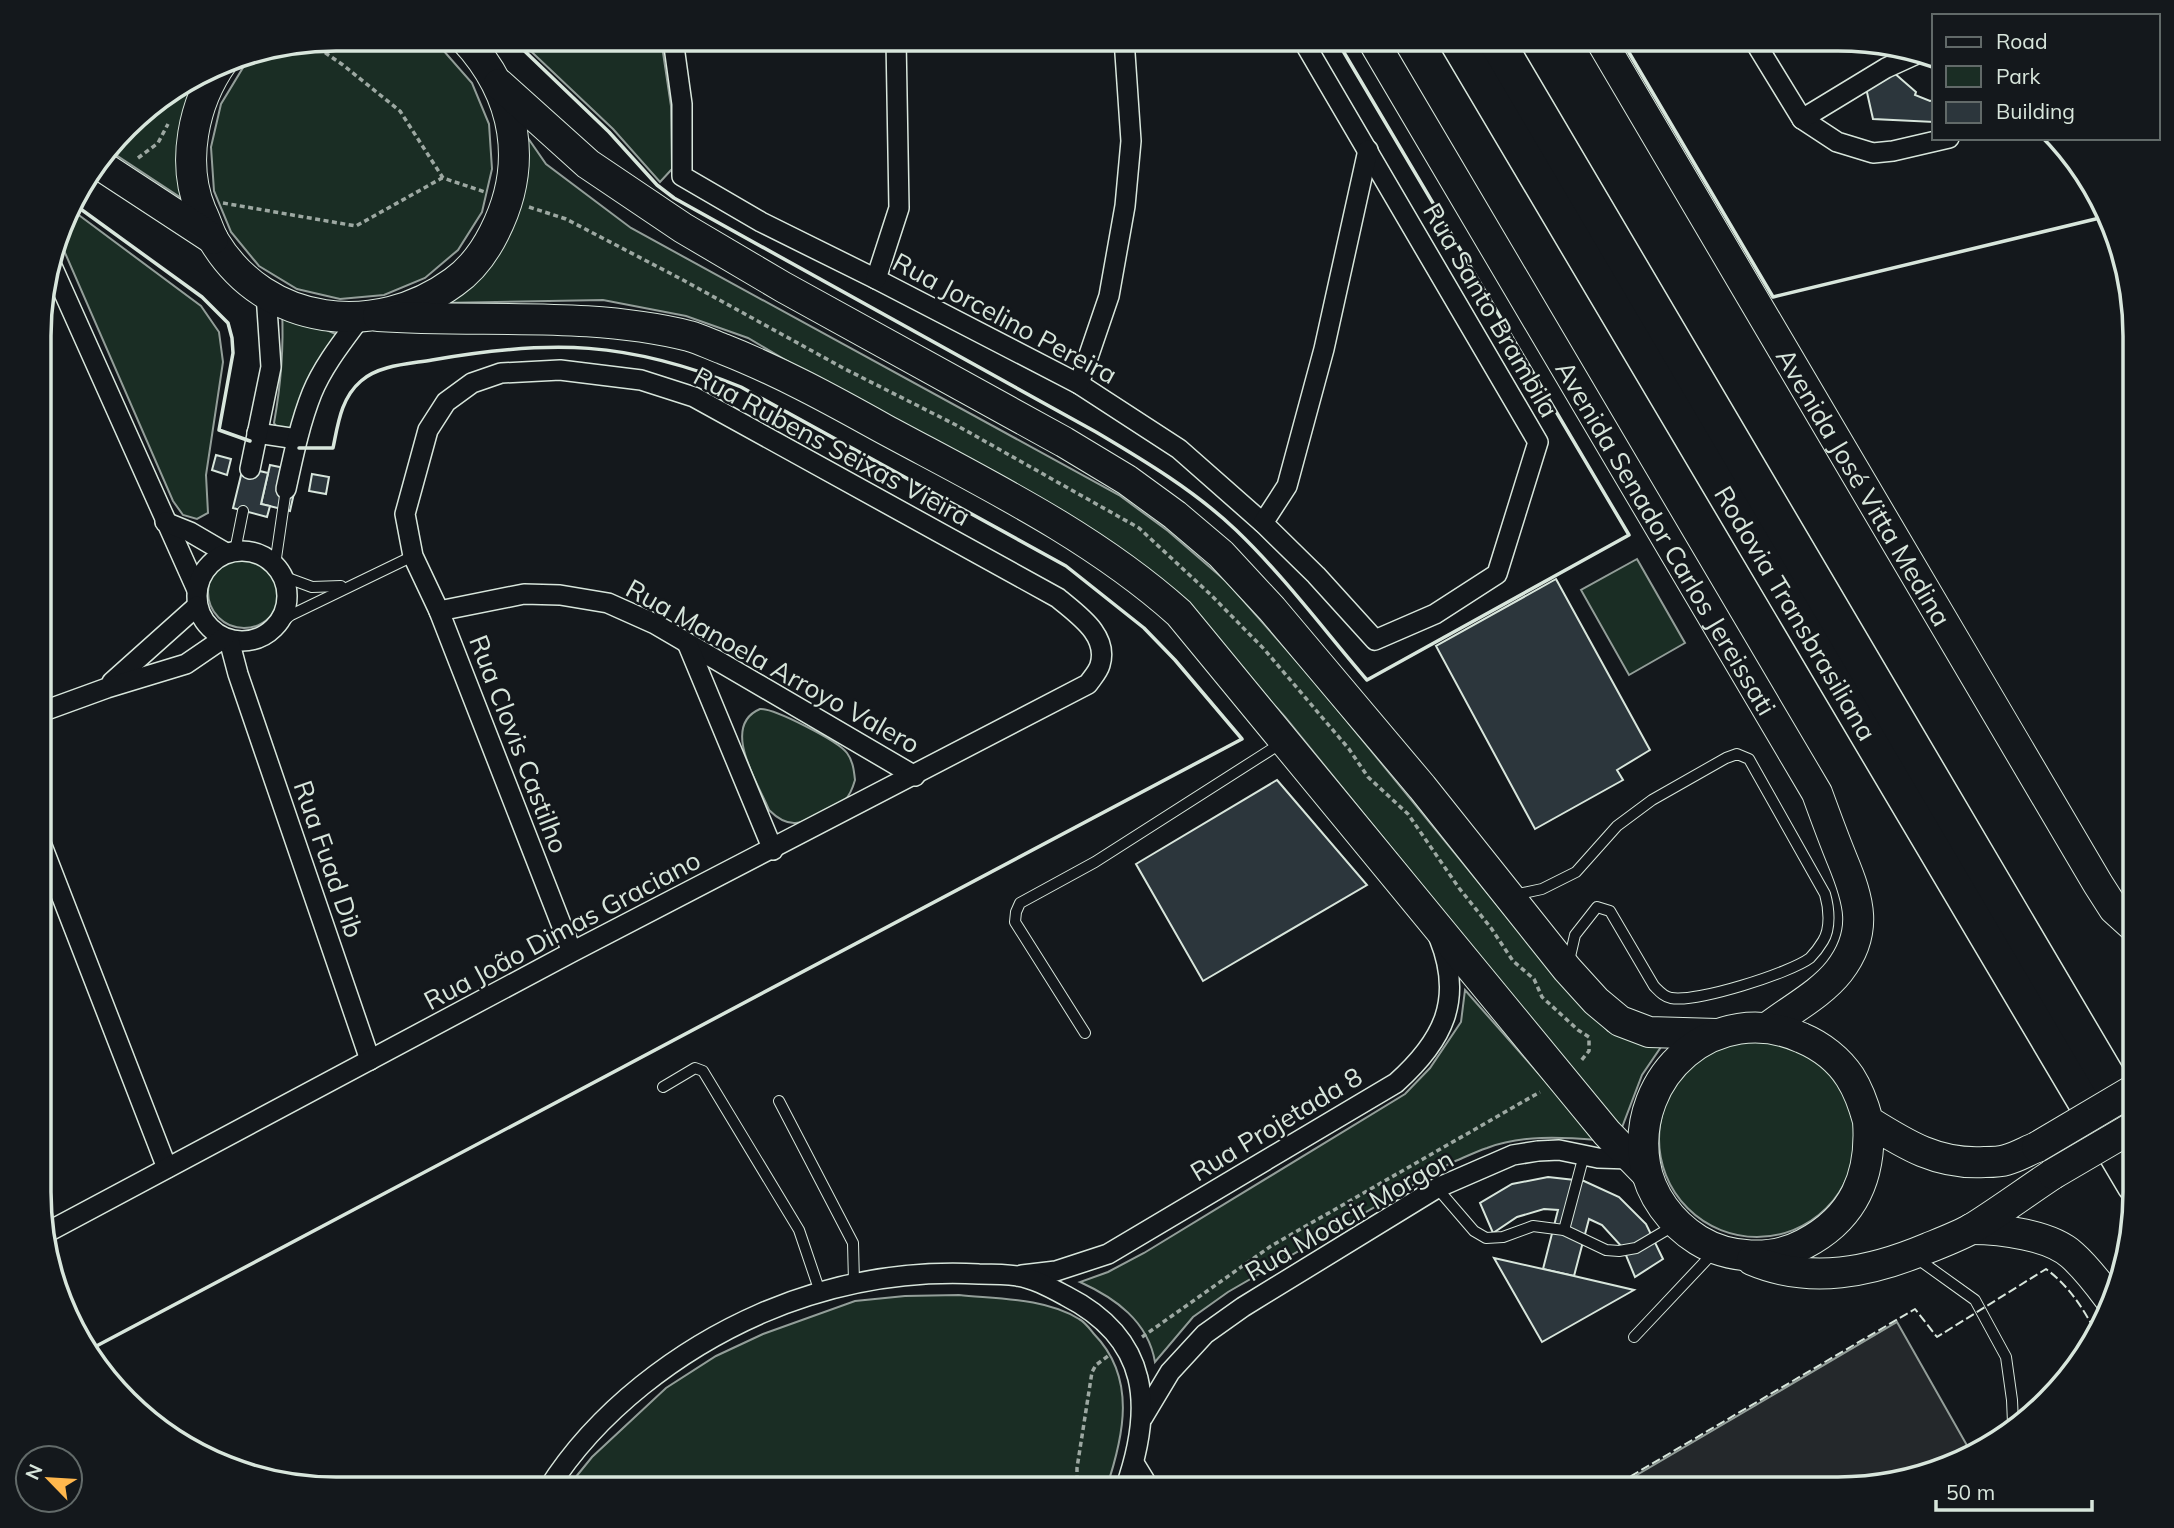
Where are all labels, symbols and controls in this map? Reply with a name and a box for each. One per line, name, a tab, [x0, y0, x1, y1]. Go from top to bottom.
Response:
legend	[1932, 14, 2160, 140]
text: Road	[1996, 28, 2047, 54]
text: Park	[1996, 63, 2040, 89]
text: Building	[1996, 98, 2075, 124]
street label: Rua Santo Brambila	[1416, 197, 1566, 423]
street label: Rua Jorcelino Pereira	[887, 245, 1123, 391]
street label: Avenida José Vitta Medina	[1769, 342, 1959, 632]
street label: Avenida Senador Carlos Jereissati	[1549, 354, 1784, 721]
street label: Rua Rubens Seixas Vieira	[688, 359, 976, 533]
street label: Rodovia Transbrasiliana	[1708, 479, 1884, 746]
street label: Rua Manoela Arroyo Valero	[620, 571, 926, 761]
street label: Rua Clovis Castilho	[462, 630, 576, 858]
street label: Rua Fuad Dib	[287, 776, 371, 942]
street label: Rua João Dimas Graciano	[418, 843, 706, 1017]
street label: Rua Projetada 8	[1184, 1060, 1368, 1188]
street label: Rua Moacir Morgon	[1239, 1142, 1459, 1288]
north arrow	[14, 1444, 84, 1514]
text: N	[20, 1460, 48, 1483]
scale bar	[1936, 1468, 2092, 1512]
text: 50 m	[1946, 1479, 1995, 1505]

